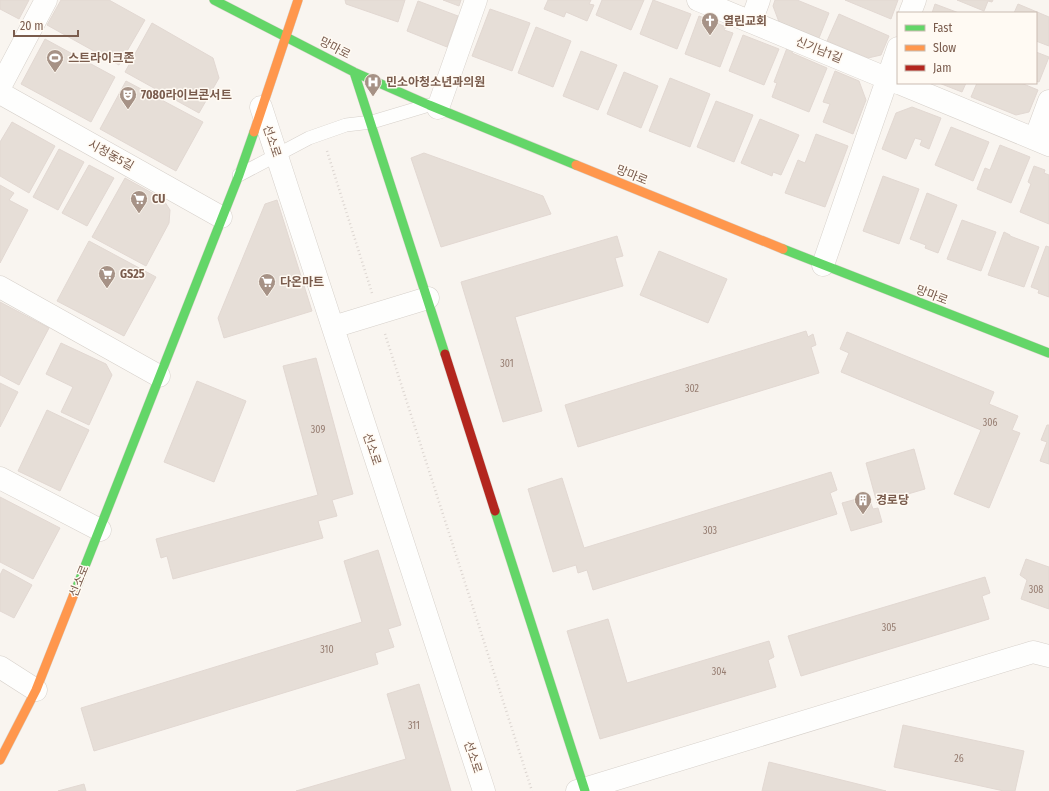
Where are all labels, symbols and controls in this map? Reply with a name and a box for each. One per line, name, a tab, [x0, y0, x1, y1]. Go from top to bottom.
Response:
church icon: 열린교회	[700, 11, 720, 36]
scale bar	[14, 12, 78, 38]
legend	[897, 12, 1037, 84]
place label: 열린교회	[723, 14, 767, 28]
text: 20 m	[20, 19, 44, 33]
text: Fast	[933, 21, 952, 35]
street label: 망마로	[317, 34, 353, 62]
street label: 신기남1길	[794, 34, 844, 66]
text: Slow	[933, 41, 956, 55]
sports icon: 스트라이크존	[45, 48, 65, 73]
place label: 스트라이크존	[68, 51, 134, 65]
text: Jam	[933, 61, 951, 75]
hospital icon: 민소아청소년과의원	[363, 72, 383, 97]
place label: 민소아청소년과의원	[386, 75, 485, 89]
theatre icon: 7080라이브콘서트	[118, 85, 138, 110]
place label: 7080라이브콘서트	[141, 88, 232, 102]
street label: 선소로	[260, 123, 284, 159]
street label: 시청동5길	[86, 137, 136, 173]
street label: 망마로	[614, 162, 650, 188]
supermarket icon: CU	[129, 189, 149, 214]
place label: CU	[152, 192, 165, 206]
supermarket icon: GS25	[97, 264, 117, 289]
place label: GS25	[120, 267, 145, 281]
supermarket icon: 다온마트	[257, 272, 277, 297]
place label: 다온마트	[280, 275, 324, 289]
street label: 망마로	[914, 283, 950, 307]
house number: 301	[500, 358, 514, 370]
house number: 302	[685, 383, 700, 395]
house number: 306	[983, 417, 997, 429]
house number: 309	[311, 424, 325, 436]
street label: 선소로	[360, 431, 384, 467]
building icon: 경로당	[853, 490, 873, 515]
place label: 경로당	[876, 493, 909, 507]
house number: 303	[703, 525, 718, 537]
street label: 선소로	[66, 563, 92, 599]
house number: 308	[1029, 584, 1043, 596]
house number: 305	[882, 622, 897, 634]
house number: 310	[320, 644, 334, 656]
house number: 304	[712, 666, 726, 678]
house number: 311	[408, 720, 420, 732]
street label: 선소로	[461, 739, 485, 775]
house number: 26	[954, 753, 964, 765]

